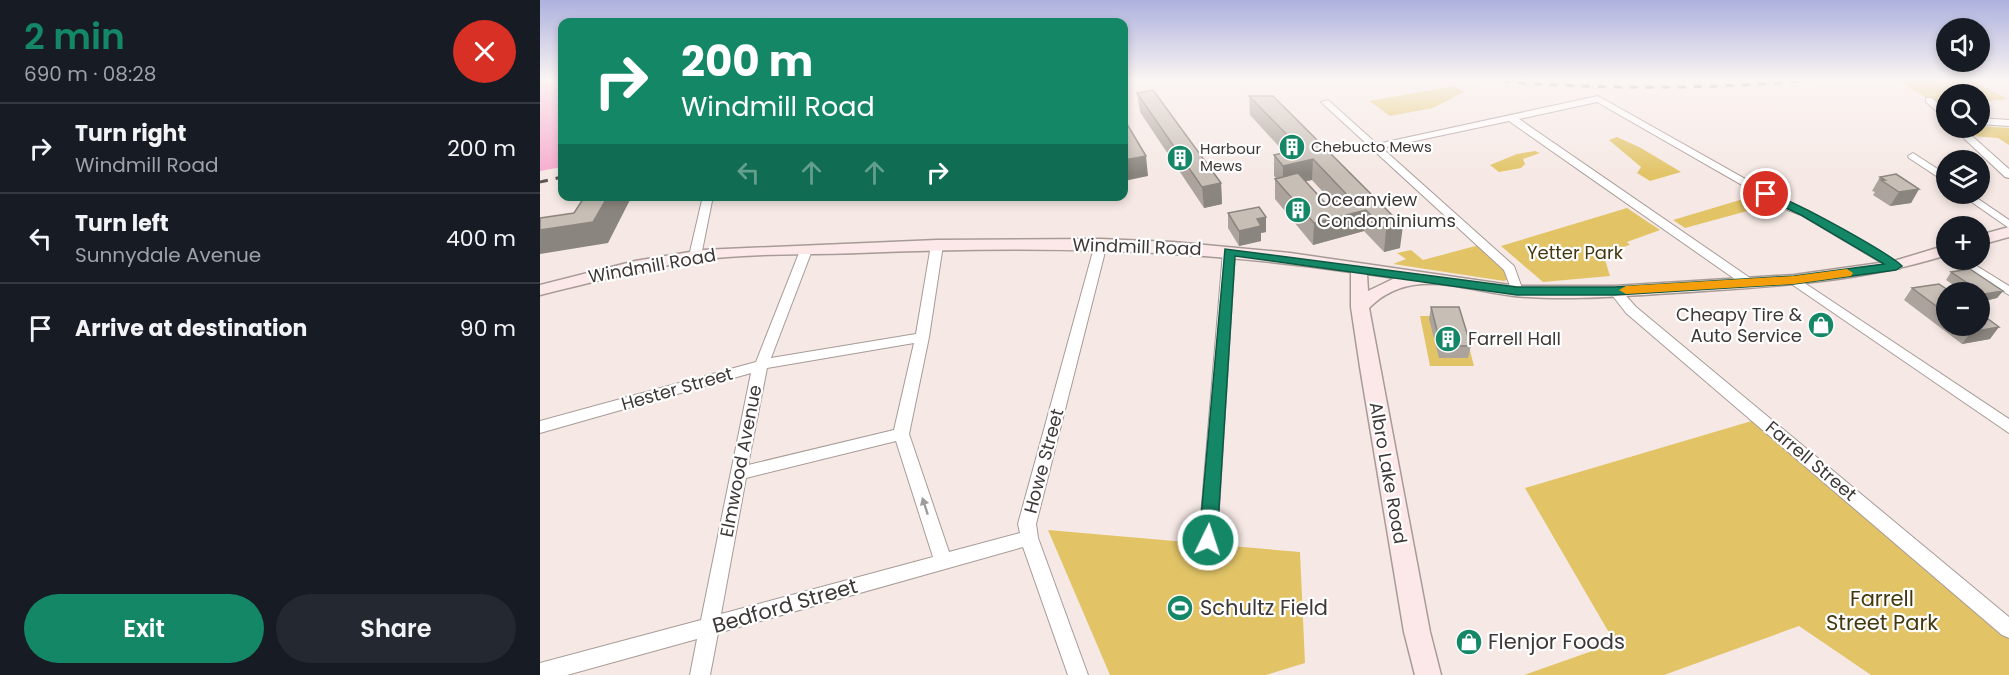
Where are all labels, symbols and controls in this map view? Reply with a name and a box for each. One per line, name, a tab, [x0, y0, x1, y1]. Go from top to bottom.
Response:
text: 2 min	[24, 11, 125, 62]
map controls	[1936, 18, 1990, 336]
button: sound	[1936, 18, 1990, 72]
button: close	[453, 20, 516, 83]
text: 200 m	[681, 32, 813, 91]
icon: right	[582, 42, 660, 120]
text: 690 m · 08:28	[24, 60, 156, 88]
button: search	[1936, 84, 1990, 138]
text: Windmill Road	[681, 88, 875, 125]
text: Turn right	[75, 118, 186, 149]
icon: right	[24, 132, 57, 165]
building icon: Chebucto Mews	[1277, 132, 1307, 162]
text: 200 m	[447, 133, 516, 164]
place label: Chebucto Mews	[1311, 136, 1432, 157]
place label: Harbour Mews	[1200, 138, 1261, 176]
building icon: Harbour Mews	[1165, 143, 1195, 173]
button: layers	[1936, 150, 1990, 204]
text: Windmill Road	[75, 151, 218, 179]
icon: left	[732, 156, 765, 189]
icon: ahead	[795, 156, 828, 189]
icon: ahead	[858, 156, 891, 189]
icon: right	[921, 156, 954, 189]
pin	[1740, 168, 1791, 219]
icon: arrive	[1749, 177, 1782, 210]
place label: Oceanview Condominiums	[1317, 187, 1456, 233]
building icon: Oceanview Condominiums	[1283, 195, 1313, 225]
text: Turn left	[75, 208, 169, 239]
button: +	[1936, 216, 1990, 270]
icon: left	[24, 222, 57, 255]
text: 400 m	[446, 223, 516, 254]
street label: Windmill Road	[1072, 232, 1202, 261]
park label: Yetter Park	[1527, 240, 1624, 265]
text: Sunnydale Avenue	[75, 241, 261, 269]
street label: Windmill Road	[586, 242, 718, 289]
button: −	[1936, 282, 1990, 336]
place label: Cheapy Tire & Auto Service	[1676, 302, 1803, 348]
shop icon: Cheapy Tire & Auto Service	[1806, 310, 1836, 340]
icon: arrive	[24, 312, 57, 345]
text: Arrive at destination	[75, 313, 307, 344]
text: 90 m	[460, 313, 516, 344]
building icon: Farrell Hall	[1433, 324, 1463, 354]
place label: Farrell Hall	[1468, 326, 1561, 351]
street label: Hester Street	[618, 361, 736, 416]
street label: Elmwood Avenue	[713, 383, 768, 539]
street label: Albro Lake Road	[1364, 400, 1413, 546]
street label: Howe Street	[1018, 406, 1069, 516]
street label: Farrell Street	[1760, 415, 1862, 506]
one-way arrow	[919, 497, 929, 515]
position arrow	[1176, 508, 1240, 572]
street label: Bedford Street	[709, 571, 861, 640]
park label: Farrell Street Park	[1826, 584, 1938, 637]
sports icon: Schultz Field	[1165, 593, 1195, 623]
place label: Schultz Field	[1200, 593, 1328, 622]
button: Exit	[24, 594, 264, 663]
button: Share	[276, 594, 516, 663]
shop icon: Flenjor Foods	[1454, 627, 1484, 657]
place label: Flenjor Foods	[1488, 627, 1625, 656]

